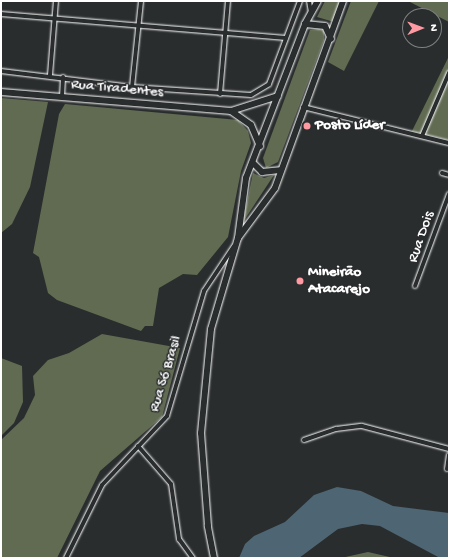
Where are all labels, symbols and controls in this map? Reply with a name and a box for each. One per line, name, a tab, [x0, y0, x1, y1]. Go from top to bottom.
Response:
north arrow	[402, 8, 442, 48]
text: N	[427, 24, 439, 32]
street label: Rua Tiradentes	[70, 76, 164, 102]
place label: Posto Líder	[315, 117, 385, 135]
marker: Posto Líder	[302, 121, 312, 131]
street label: Rua Dois	[405, 209, 439, 265]
place label: Mineirão Atacarejo	[308, 263, 370, 298]
marker: Mineirão Atacarejo	[295, 276, 305, 286]
street label: Rua Só Brasil	[146, 334, 186, 414]

